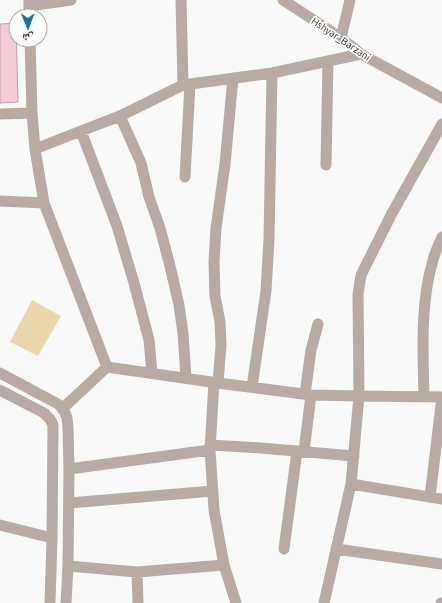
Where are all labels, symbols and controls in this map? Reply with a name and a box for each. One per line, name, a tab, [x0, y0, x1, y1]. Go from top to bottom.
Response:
north arrow	[8, 8, 48, 48]
street label: Hshyar_Barzani	[309, 15, 373, 63]
text: ش	[22, 30, 34, 44]

